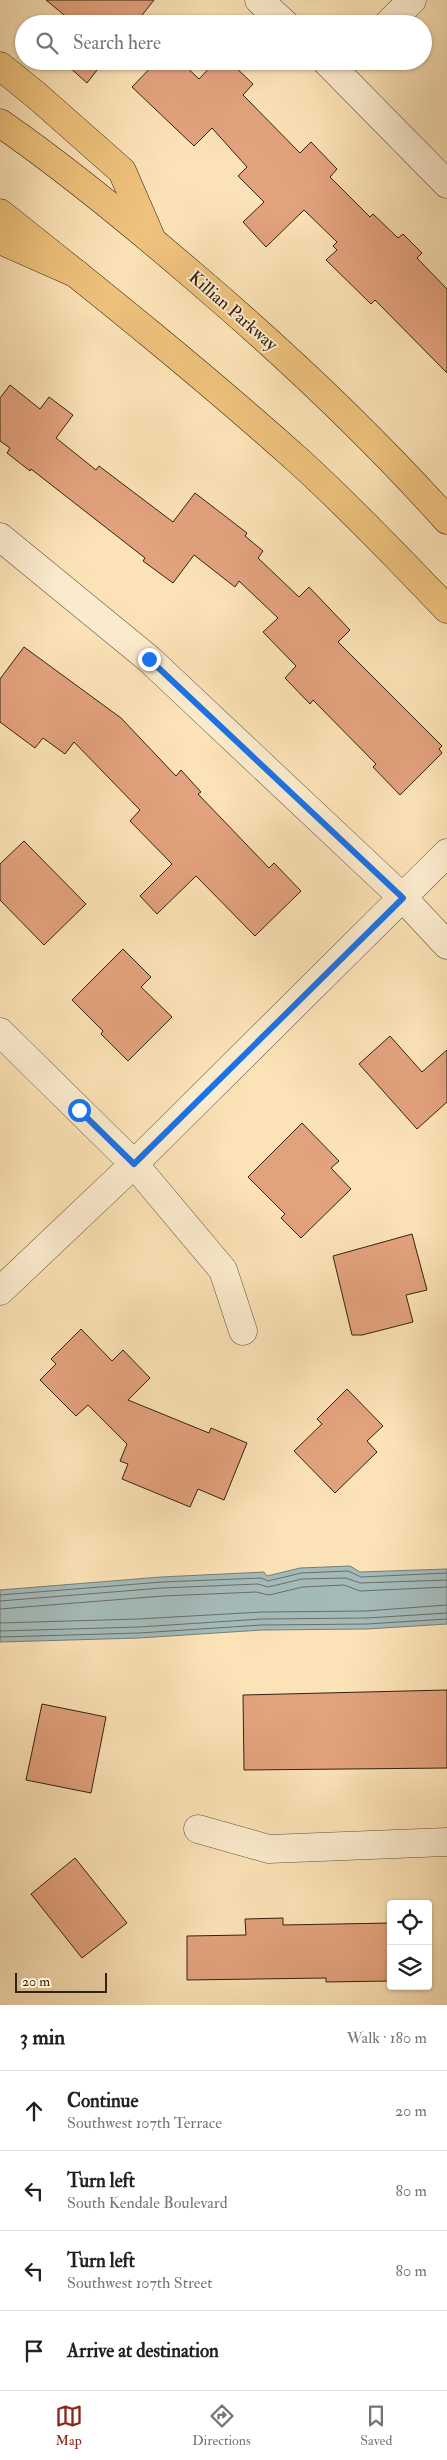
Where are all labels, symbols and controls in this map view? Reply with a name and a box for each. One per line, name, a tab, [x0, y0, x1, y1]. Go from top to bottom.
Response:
search box	[15, 15, 432, 70]
icon: search	[33, 29, 61, 57]
text: Search here	[73, 31, 161, 55]
street label: Killian Parkway	[184, 266, 283, 357]
route end	[138, 648, 161, 671]
route start	[68, 1099, 91, 1122]
map controls	[387, 1900, 432, 1990]
button: locate	[387, 1900, 432, 1945]
button: layers	[387, 1945, 432, 1990]
scale bar	[15, 1970, 108, 1993]
text: 20 m	[22, 1973, 50, 1990]
text: 3 min	[20, 2024, 65, 2051]
text: Walk · 180 m	[347, 2028, 427, 2048]
text: Continue	[67, 2089, 138, 2113]
icon: ahead	[20, 2097, 48, 2125]
text: 20 m	[395, 2101, 427, 2121]
text: Southwest 107th Terrace	[67, 2113, 222, 2133]
text: Turn left	[67, 2169, 135, 2193]
icon: left	[20, 2177, 48, 2205]
text: 80 m	[396, 2181, 427, 2201]
text: South Kendale Boulevard	[67, 2193, 228, 2213]
text: Turn left	[67, 2249, 135, 2273]
icon: left	[20, 2257, 48, 2285]
text: 80 m	[396, 2261, 427, 2281]
text: Southwest 107th Street	[67, 2273, 212, 2293]
icon: arrive	[20, 2337, 48, 2365]
text: Arrive at destination	[67, 2339, 219, 2363]
tab: Map	[55, 2402, 83, 2449]
tab: Directions	[192, 2402, 251, 2449]
tab: Saved	[360, 2402, 392, 2449]

